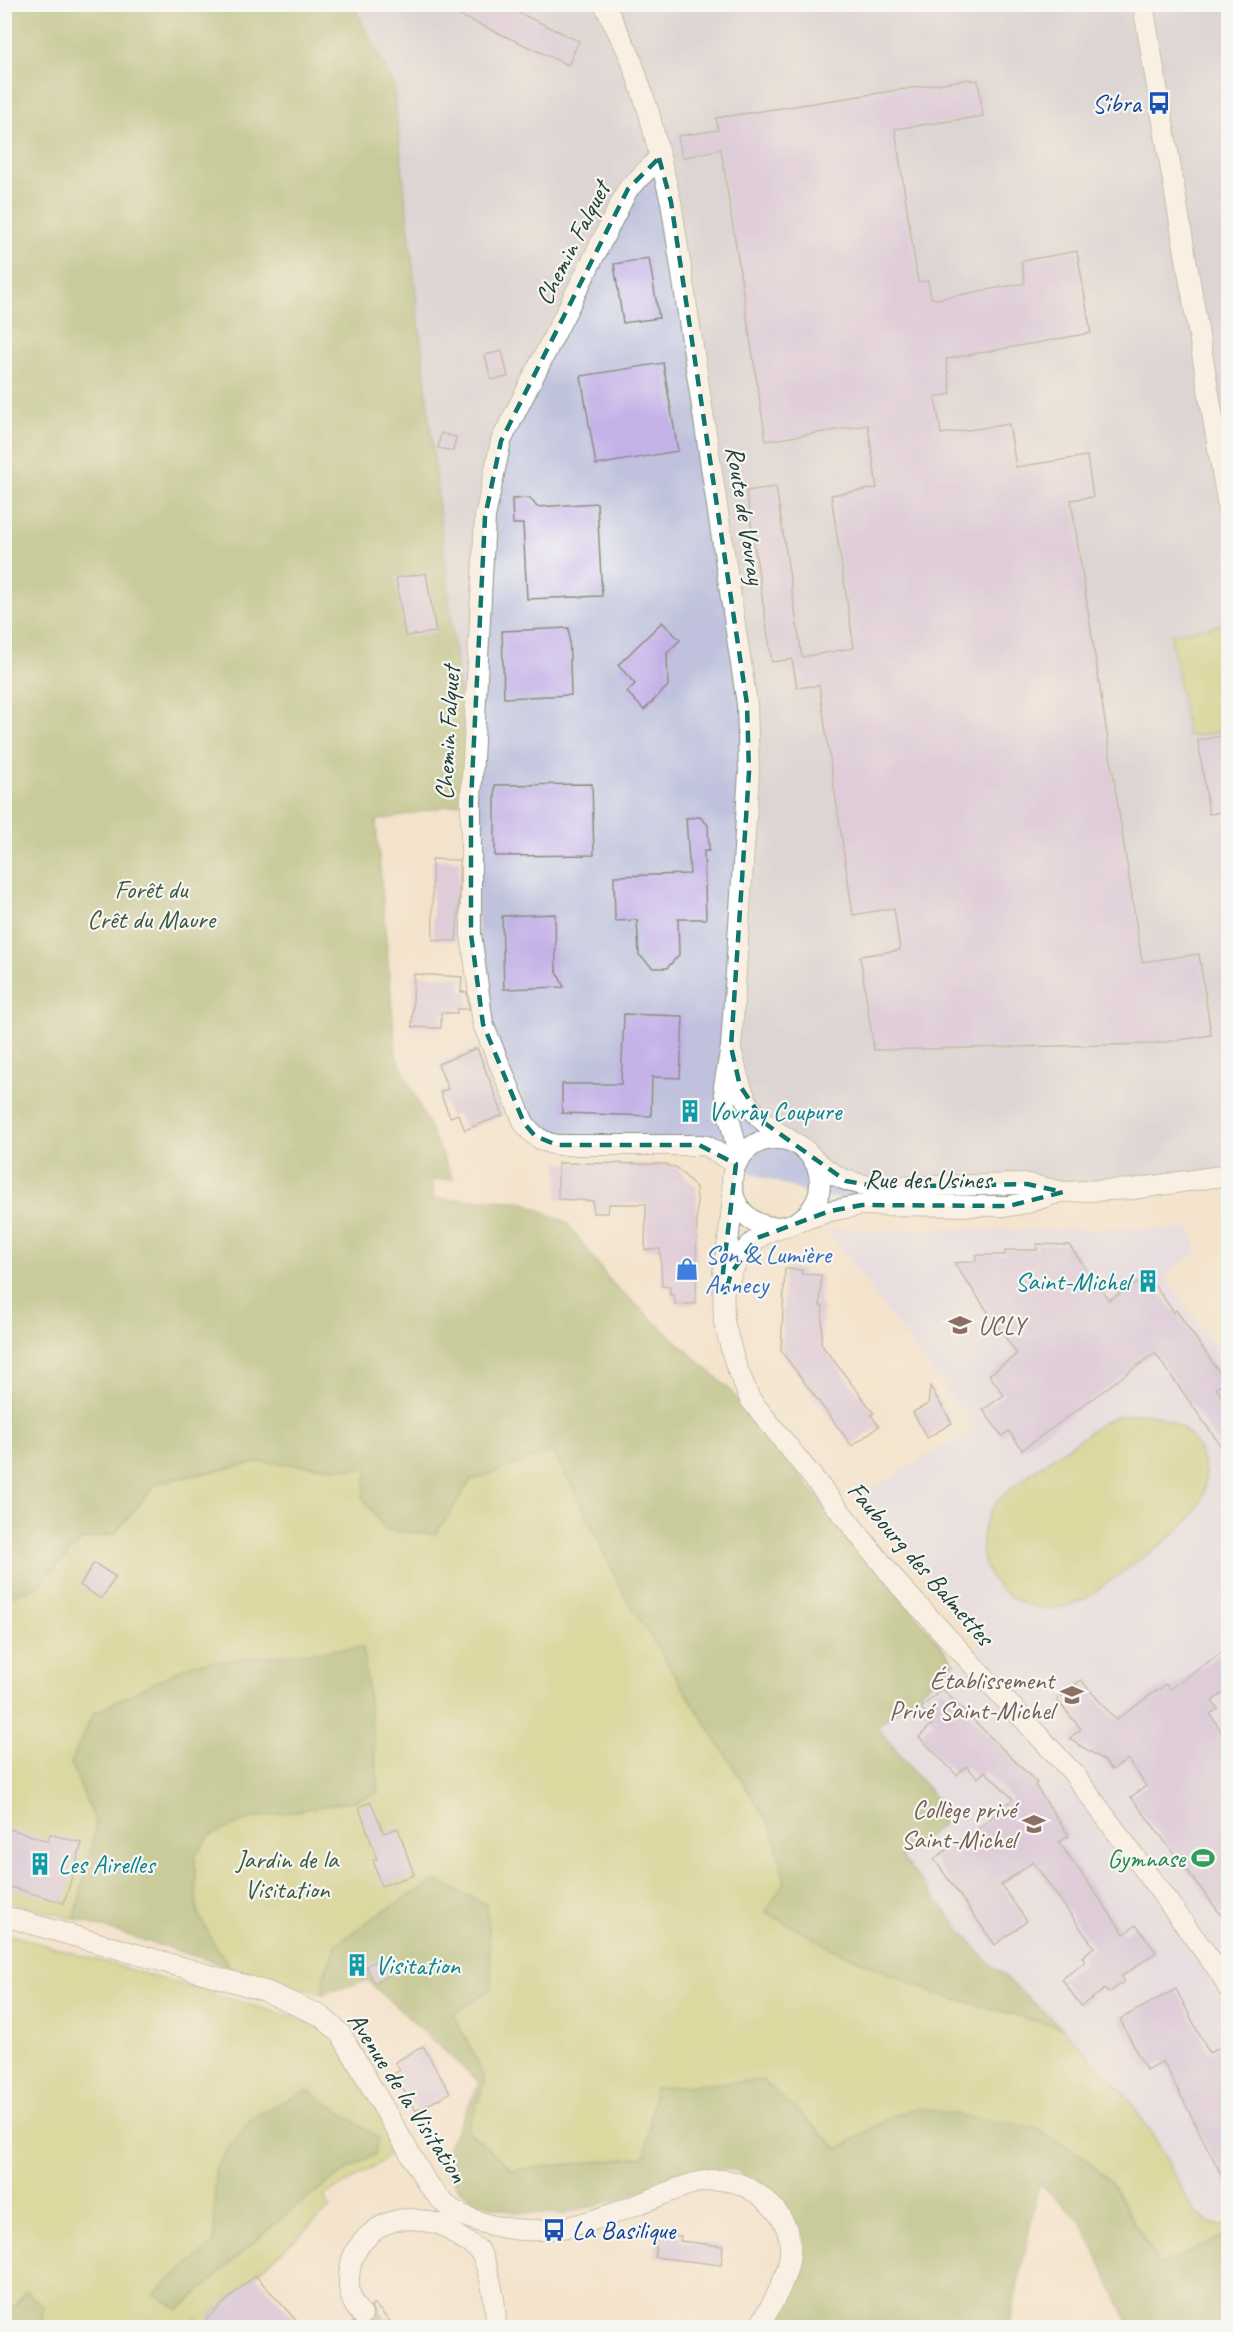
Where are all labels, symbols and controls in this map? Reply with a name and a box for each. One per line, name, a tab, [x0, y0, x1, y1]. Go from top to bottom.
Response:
place label: Sibra	[1092, 87, 1143, 120]
bus stop icon: Sibra	[1146, 90, 1172, 116]
street label: Chemin Falquet	[527, 173, 619, 310]
street label: Route de Vovray	[718, 444, 773, 589]
street label: Chemin Falquet	[428, 662, 468, 801]
park label: Forêt du Crêt du Maure	[87, 873, 217, 936]
place label: Vovray Coupure	[708, 1095, 843, 1128]
building icon: Vovray Coupure	[677, 1098, 703, 1124]
street label: Rue des Usines	[865, 1163, 993, 1196]
place label: Son & Lumière Annecy	[705, 1238, 833, 1301]
shop icon: Son & Lumière Annecy	[674, 1256, 700, 1282]
place label: Saint-Michel	[1015, 1265, 1135, 1298]
building icon: Saint-Michel	[1135, 1268, 1161, 1294]
place label: UCLY	[978, 1309, 1029, 1342]
school or university icon: UCLY	[947, 1312, 973, 1338]
street label: Faubourg des Balmettes	[840, 1474, 1002, 1654]
place label: Établissement Privé Saint-Michel	[889, 1664, 1059, 1727]
school or university icon: Établissement Privé Saint-Michel	[1059, 1682, 1085, 1708]
place label: Collège privé Saint-Michel	[901, 1793, 1021, 1856]
school or university icon: Collège privé Saint-Michel	[1021, 1811, 1047, 1837]
place label: Gymnase	[1107, 1842, 1187, 1875]
park label: Jardin de la Visitation	[234, 1843, 340, 1906]
sports icon: Gymnase	[1190, 1845, 1216, 1871]
place label: Les Airelles	[58, 1848, 157, 1881]
building icon: Les Airelles	[27, 1851, 53, 1877]
place label: Visitation	[375, 1949, 461, 1982]
building icon: Visitation	[344, 1952, 370, 1978]
street label: Avenue de la Visitation	[340, 2006, 475, 2189]
place label: La Basilique	[572, 2214, 677, 2247]
bus stop icon: La Basilique	[541, 2217, 567, 2243]

